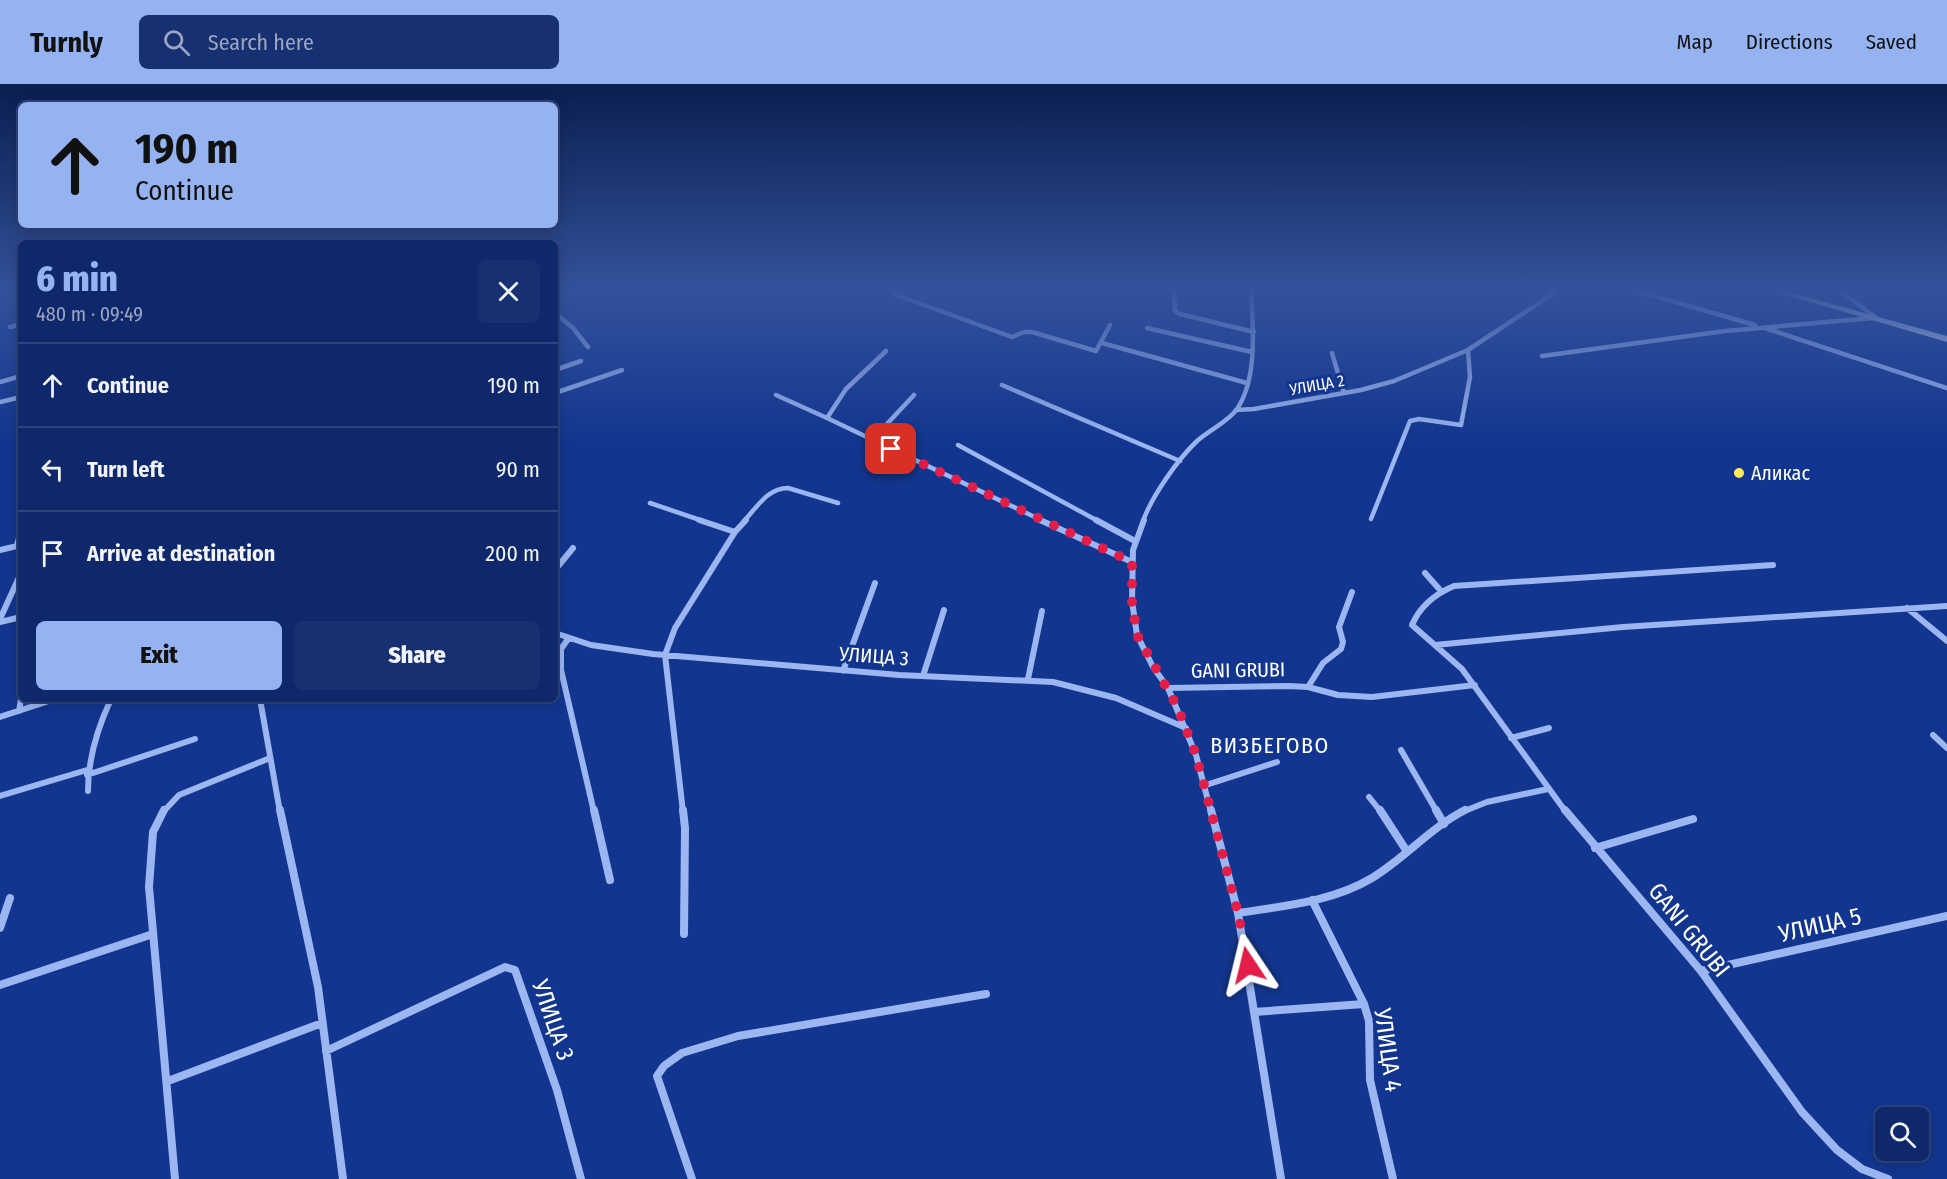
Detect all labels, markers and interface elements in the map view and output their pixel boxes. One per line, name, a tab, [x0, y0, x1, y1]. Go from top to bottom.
search box	[139, 15, 559, 69]
text: Turnly	[30, 26, 103, 59]
icon: search	[160, 26, 193, 59]
text: Search here	[208, 29, 314, 56]
text: Map	[1676, 29, 1713, 55]
text: Directions	[1746, 29, 1833, 55]
text: Saved	[1866, 29, 1917, 55]
text: 190 m	[135, 124, 238, 174]
icon: ahead	[36, 126, 114, 204]
text: Continue	[135, 175, 234, 207]
text: 6 min	[36, 257, 118, 301]
button: close	[477, 260, 540, 323]
text: 480 m · 09:49	[36, 302, 143, 326]
icon: ahead	[36, 369, 69, 402]
street label: УЛИЦА 2	[1287, 371, 1346, 399]
text: Continue	[87, 372, 169, 399]
text: 190 m	[487, 372, 540, 399]
pin	[865, 423, 916, 474]
icon: arrive	[874, 432, 907, 465]
icon: left	[36, 453, 69, 486]
text: Turn left	[87, 456, 165, 483]
text: 90 m	[496, 456, 540, 483]
place label: Аликас	[1751, 461, 1810, 485]
marker: Аликас	[1732, 466, 1746, 480]
icon: arrive	[36, 537, 69, 570]
text: Arrive at destination	[87, 540, 275, 567]
text: 200 m	[485, 540, 540, 567]
button: Exit	[36, 621, 282, 690]
button: Share	[294, 621, 540, 690]
street label: УЛИЦА 3	[838, 642, 910, 670]
street label: GANI GRUBI	[1191, 657, 1285, 683]
district label: ВИЗБЕГОВО	[1210, 732, 1330, 759]
street label: GANI GRUBI	[1643, 877, 1735, 983]
street label: УЛИЦА 5	[1775, 902, 1864, 948]
position arrow	[1216, 933, 1280, 997]
street label: УЛИЦА 3	[526, 975, 580, 1064]
street label: УЛИЦА 4	[1368, 1005, 1408, 1094]
map controls	[1875, 1107, 1929, 1161]
button: search	[1875, 1107, 1929, 1161]

